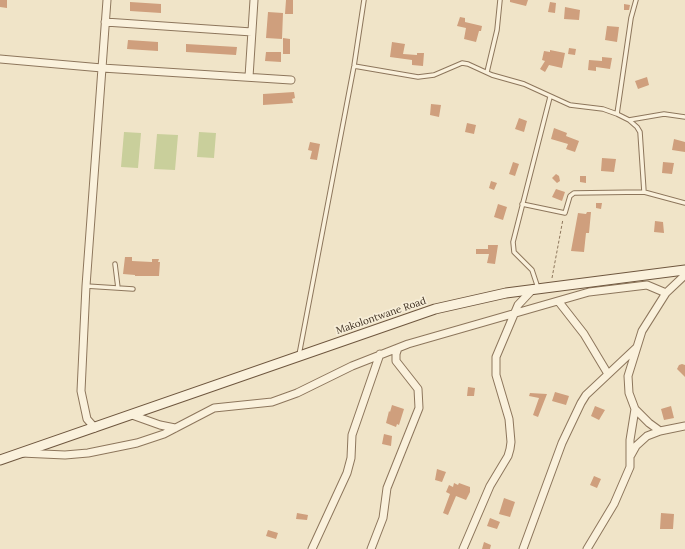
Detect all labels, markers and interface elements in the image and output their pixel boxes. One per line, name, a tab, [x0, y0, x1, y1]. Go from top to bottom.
street label: Makolontwane Road	[334, 295, 428, 337]

